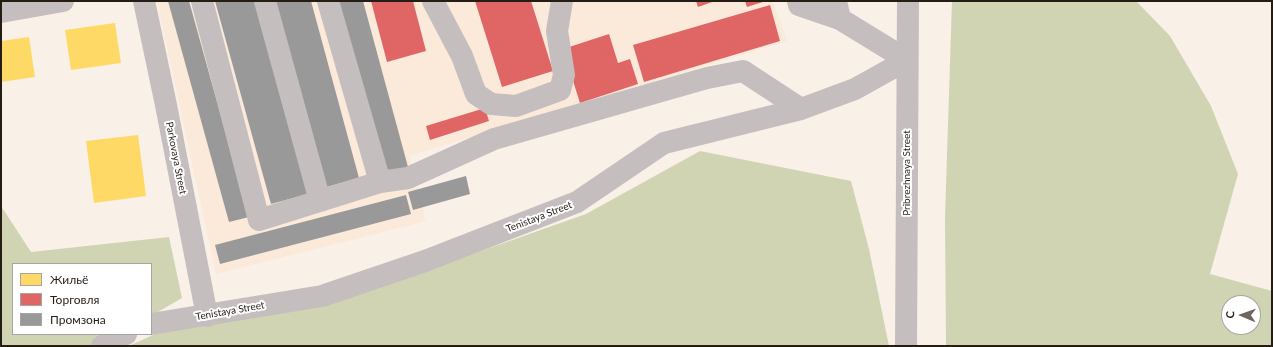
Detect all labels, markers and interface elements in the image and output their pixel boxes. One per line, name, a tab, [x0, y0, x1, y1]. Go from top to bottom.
street label: Parkovaya Street	[163, 121, 189, 195]
street label: Pribrezhnaya Street	[901, 130, 913, 216]
street label: Tenistaya Street	[504, 199, 574, 235]
legend	[12, 263, 152, 335]
text: Жильё	[50, 272, 88, 287]
text: Торговля	[50, 292, 100, 307]
north arrow	[1221, 295, 1261, 335]
street label: Tenistaya Street	[195, 299, 265, 323]
text: С	[1223, 311, 1236, 318]
text: Промзона	[50, 312, 106, 327]

